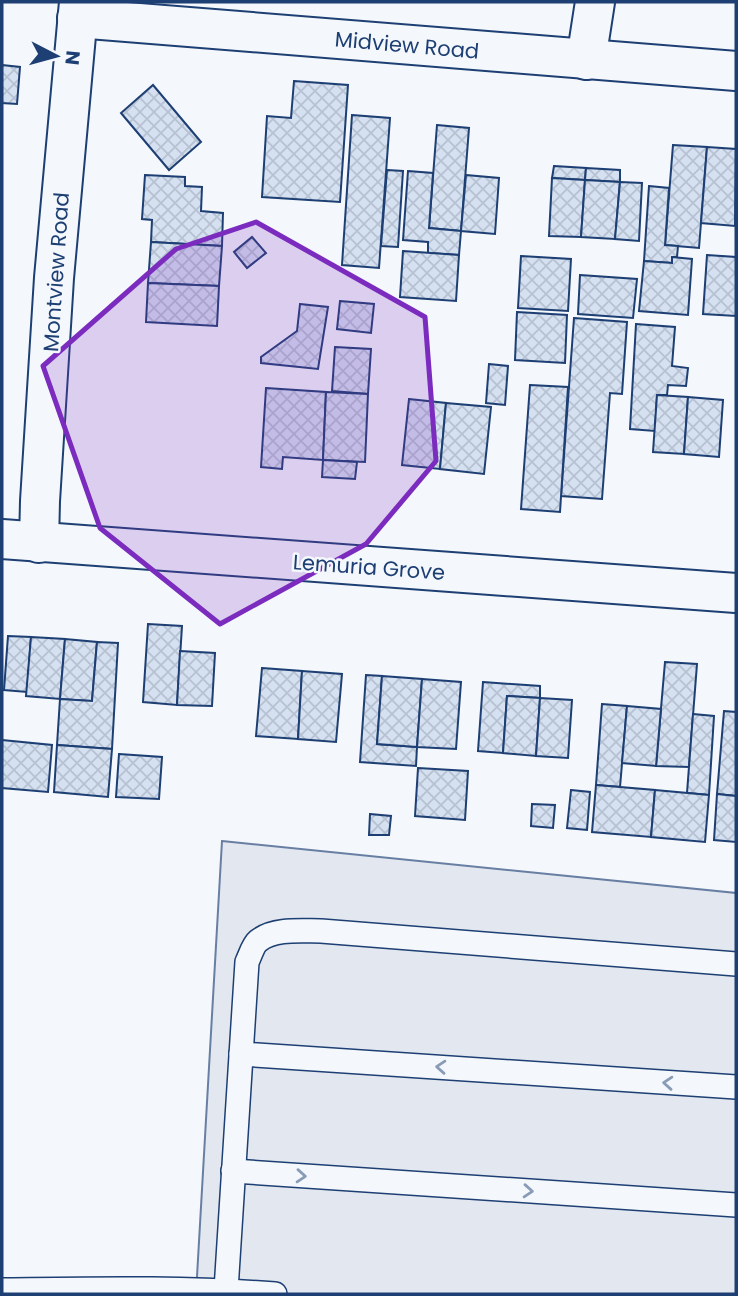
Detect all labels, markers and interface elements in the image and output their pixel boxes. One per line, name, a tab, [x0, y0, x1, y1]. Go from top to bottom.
north arrow	[21, 21, 91, 91]
street label: Midview Road	[334, 24, 480, 66]
text: N	[58, 49, 87, 66]
street label: Montview Road	[36, 191, 76, 353]
street label: Lemuria Grove	[292, 547, 446, 587]
one-way arrow	[435, 1060, 446, 1075]
one-way arrow	[662, 1075, 673, 1090]
one-way arrow	[296, 1168, 307, 1183]
one-way arrow	[523, 1184, 534, 1199]

